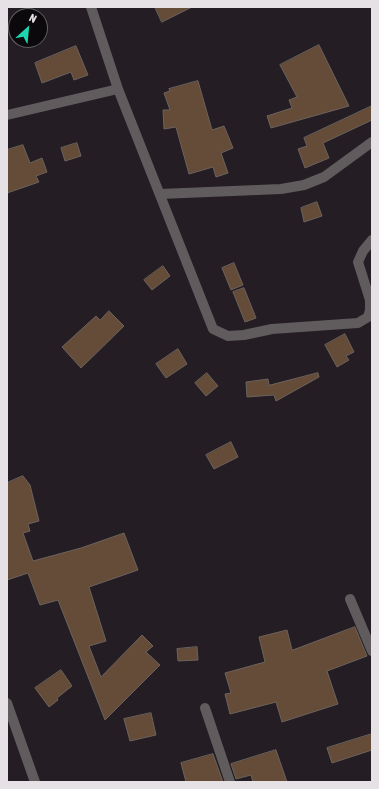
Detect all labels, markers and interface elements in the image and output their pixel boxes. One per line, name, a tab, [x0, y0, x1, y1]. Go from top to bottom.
north arrow	[8, 8, 48, 48]
text: N	[27, 11, 39, 25]

